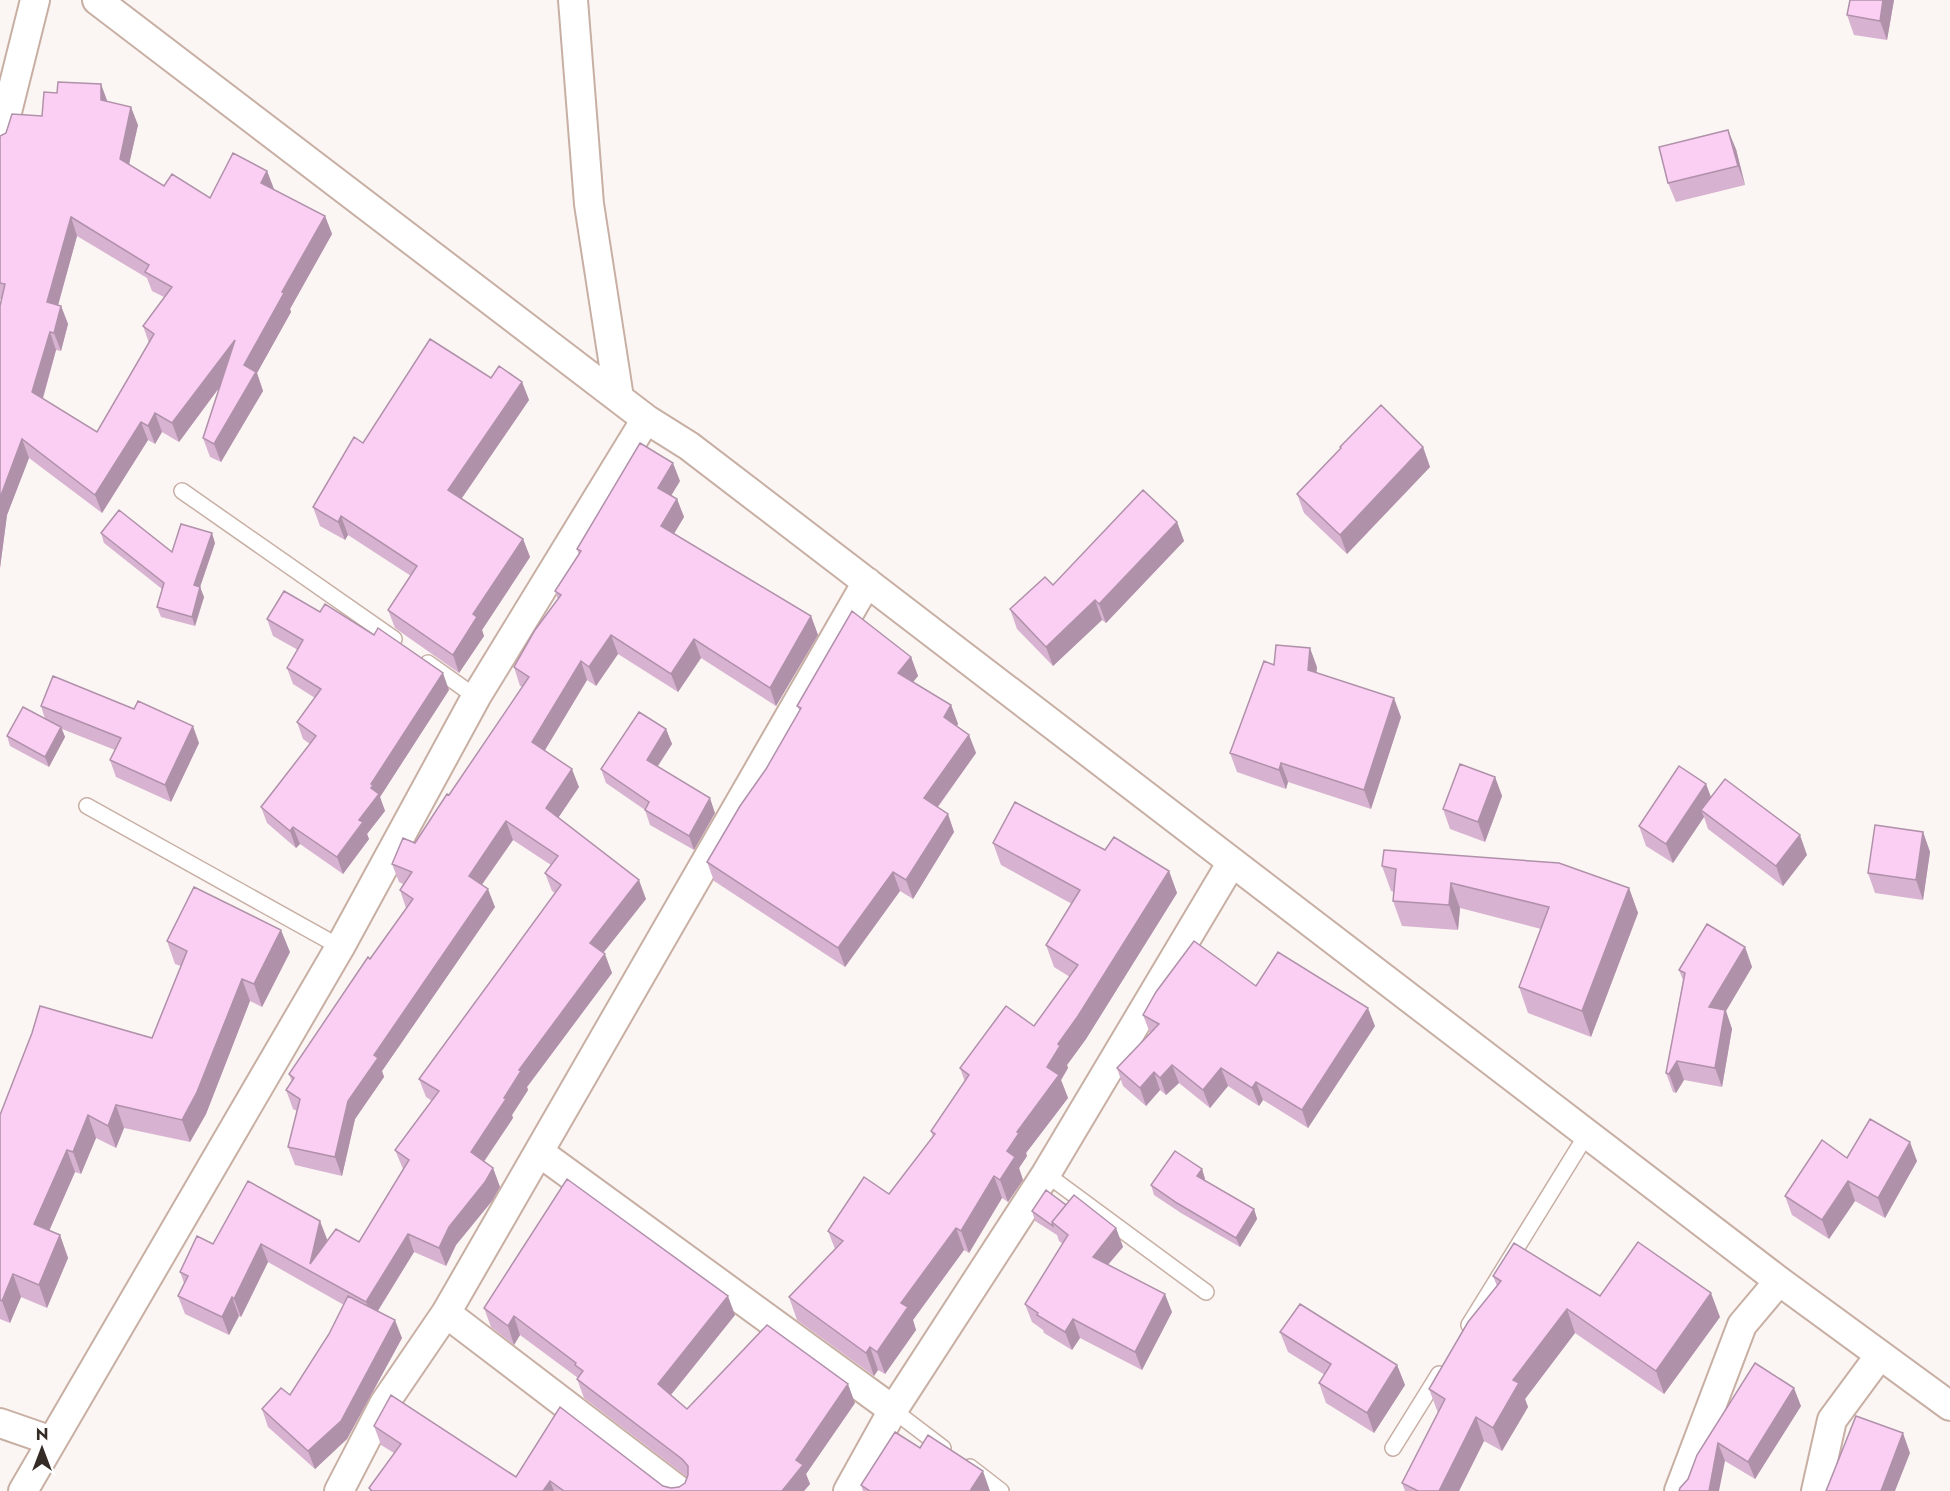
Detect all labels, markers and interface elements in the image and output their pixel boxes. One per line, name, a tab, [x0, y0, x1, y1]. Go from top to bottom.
north arrow	[12, 1419, 72, 1479]
text: N	[36, 1423, 48, 1446]

